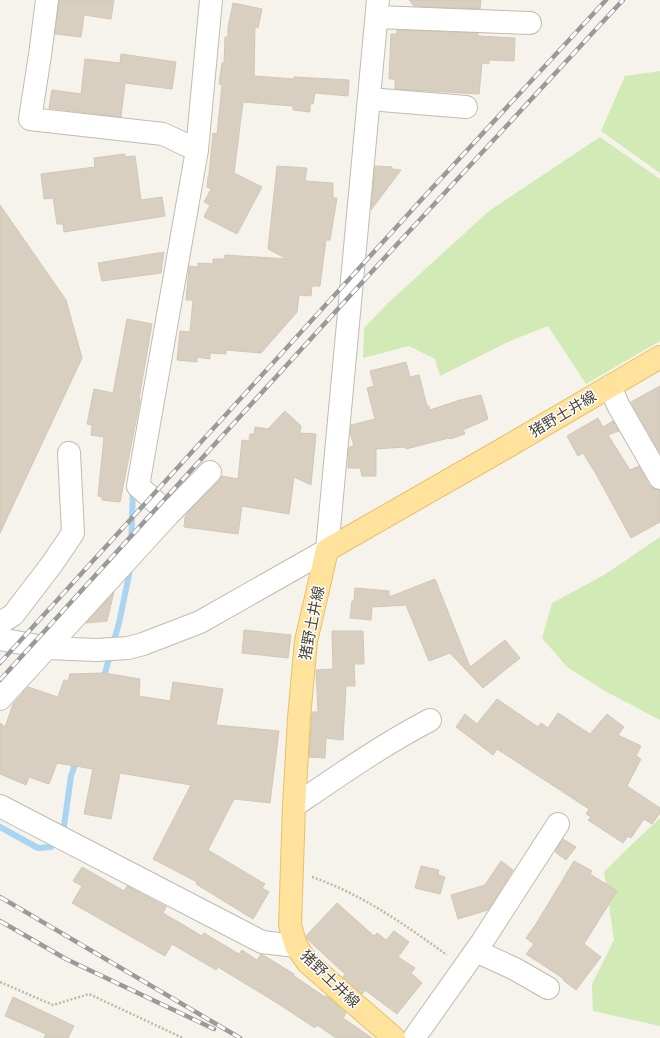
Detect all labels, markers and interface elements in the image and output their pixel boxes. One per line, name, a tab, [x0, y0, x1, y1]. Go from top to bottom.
street label: 猪野土井線	[525, 384, 601, 443]
street label: 猪野土井線	[293, 584, 330, 662]
street label: 猪野土井線	[295, 944, 365, 1013]

